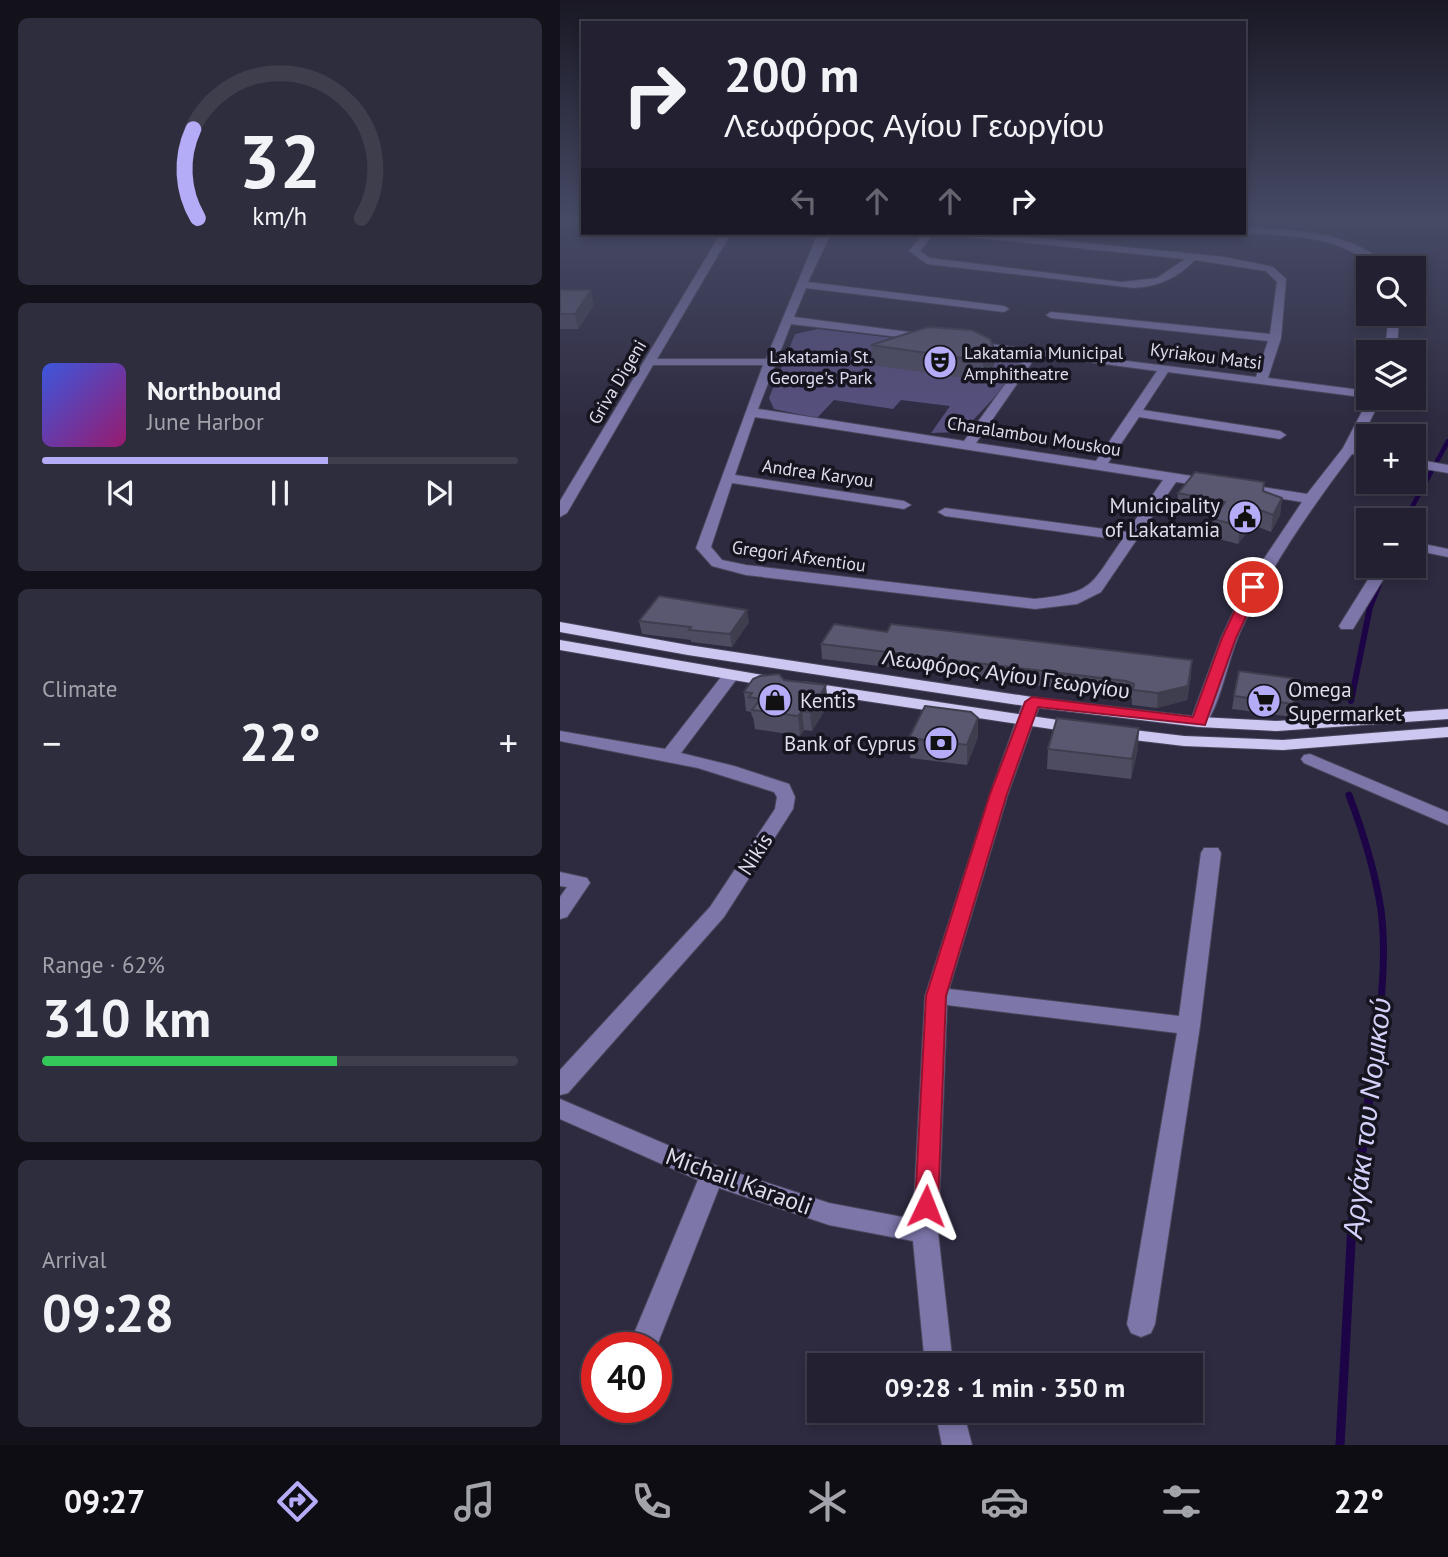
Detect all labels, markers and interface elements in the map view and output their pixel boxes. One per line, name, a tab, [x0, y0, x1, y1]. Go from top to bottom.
text: 200 m	[724, 42, 859, 106]
icon: right	[609, 49, 700, 140]
text: Λεωφόρος Αγίου Γεωργίου	[724, 104, 1104, 146]
text: 32	[239, 114, 321, 208]
icon: left	[785, 182, 823, 220]
icon: ahead	[858, 182, 896, 220]
icon: ahead	[931, 182, 969, 220]
icon: right	[1004, 182, 1042, 220]
text: km/h	[253, 200, 307, 232]
map controls	[1356, 256, 1426, 578]
button: search	[1356, 256, 1426, 326]
street label: Griva Digeni	[583, 336, 651, 428]
street label: Kyriakou Matsi	[1149, 338, 1263, 374]
button: layers	[1356, 340, 1426, 410]
place label: Lakatamia Municipal Amphitheatre	[964, 341, 1124, 385]
theatre icon: Lakatamia Municipal Amphitheatre	[921, 343, 959, 381]
park label: Lakatamia St. George's Park	[769, 345, 873, 389]
text: Northbound	[147, 374, 281, 407]
text: June Harbor	[147, 407, 264, 436]
street label: Charalambou Mouskou	[945, 411, 1123, 461]
button: +	[1356, 424, 1426, 494]
street label: Andrea Karyou	[761, 454, 875, 492]
icon: previous	[102, 474, 140, 512]
icon: pause	[261, 474, 299, 512]
icon: next	[420, 474, 458, 512]
place label: Municipality of Lakatamia	[1105, 492, 1220, 543]
public building icon: Municipality of Lakatamia	[1226, 498, 1264, 536]
button: −	[1356, 508, 1426, 578]
street label: Gregori Afxentiou	[731, 535, 867, 577]
pin	[1223, 557, 1283, 617]
icon: arrive	[1234, 568, 1272, 606]
street label: Λεωφόρος Αγίου Γεωργίου	[881, 643, 1131, 705]
text: Climate	[42, 674, 117, 703]
place label: Omega Supermarket	[1288, 676, 1402, 727]
shop icon: Kentis	[756, 681, 794, 719]
supermarket icon: Omega Supermarket	[1245, 682, 1283, 720]
place label: Kentis	[800, 687, 856, 714]
text: 22°	[239, 708, 321, 775]
text: −	[42, 718, 61, 767]
text: +	[499, 718, 518, 767]
bank icon: Bank of Cyprus	[922, 724, 960, 762]
place label: Bank of Cyprus	[784, 730, 916, 757]
street label: Nikis	[732, 828, 778, 880]
text: Range · 62%	[42, 950, 165, 979]
text: 310 km	[42, 984, 211, 1051]
water label: Αργάκι του Νομικού	[1333, 996, 1399, 1242]
street label: Michail Karaoli	[662, 1140, 816, 1222]
position arrow	[889, 1169, 963, 1243]
text: Arrival	[42, 1245, 106, 1274]
text: 09:28	[42, 1279, 174, 1346]
speed limit sign: 40	[581, 1332, 672, 1423]
text: 09:28 · 1 min · 350 m	[885, 1371, 1125, 1404]
icon: directions	[273, 1477, 322, 1526]
icon: music	[450, 1477, 499, 1526]
icon: phone	[627, 1477, 676, 1526]
icon: climate	[803, 1477, 852, 1526]
icon: car	[980, 1477, 1029, 1526]
icon: filters	[1157, 1477, 1206, 1526]
text: 09:27	[64, 1480, 145, 1522]
text: 22°	[1334, 1480, 1384, 1522]

